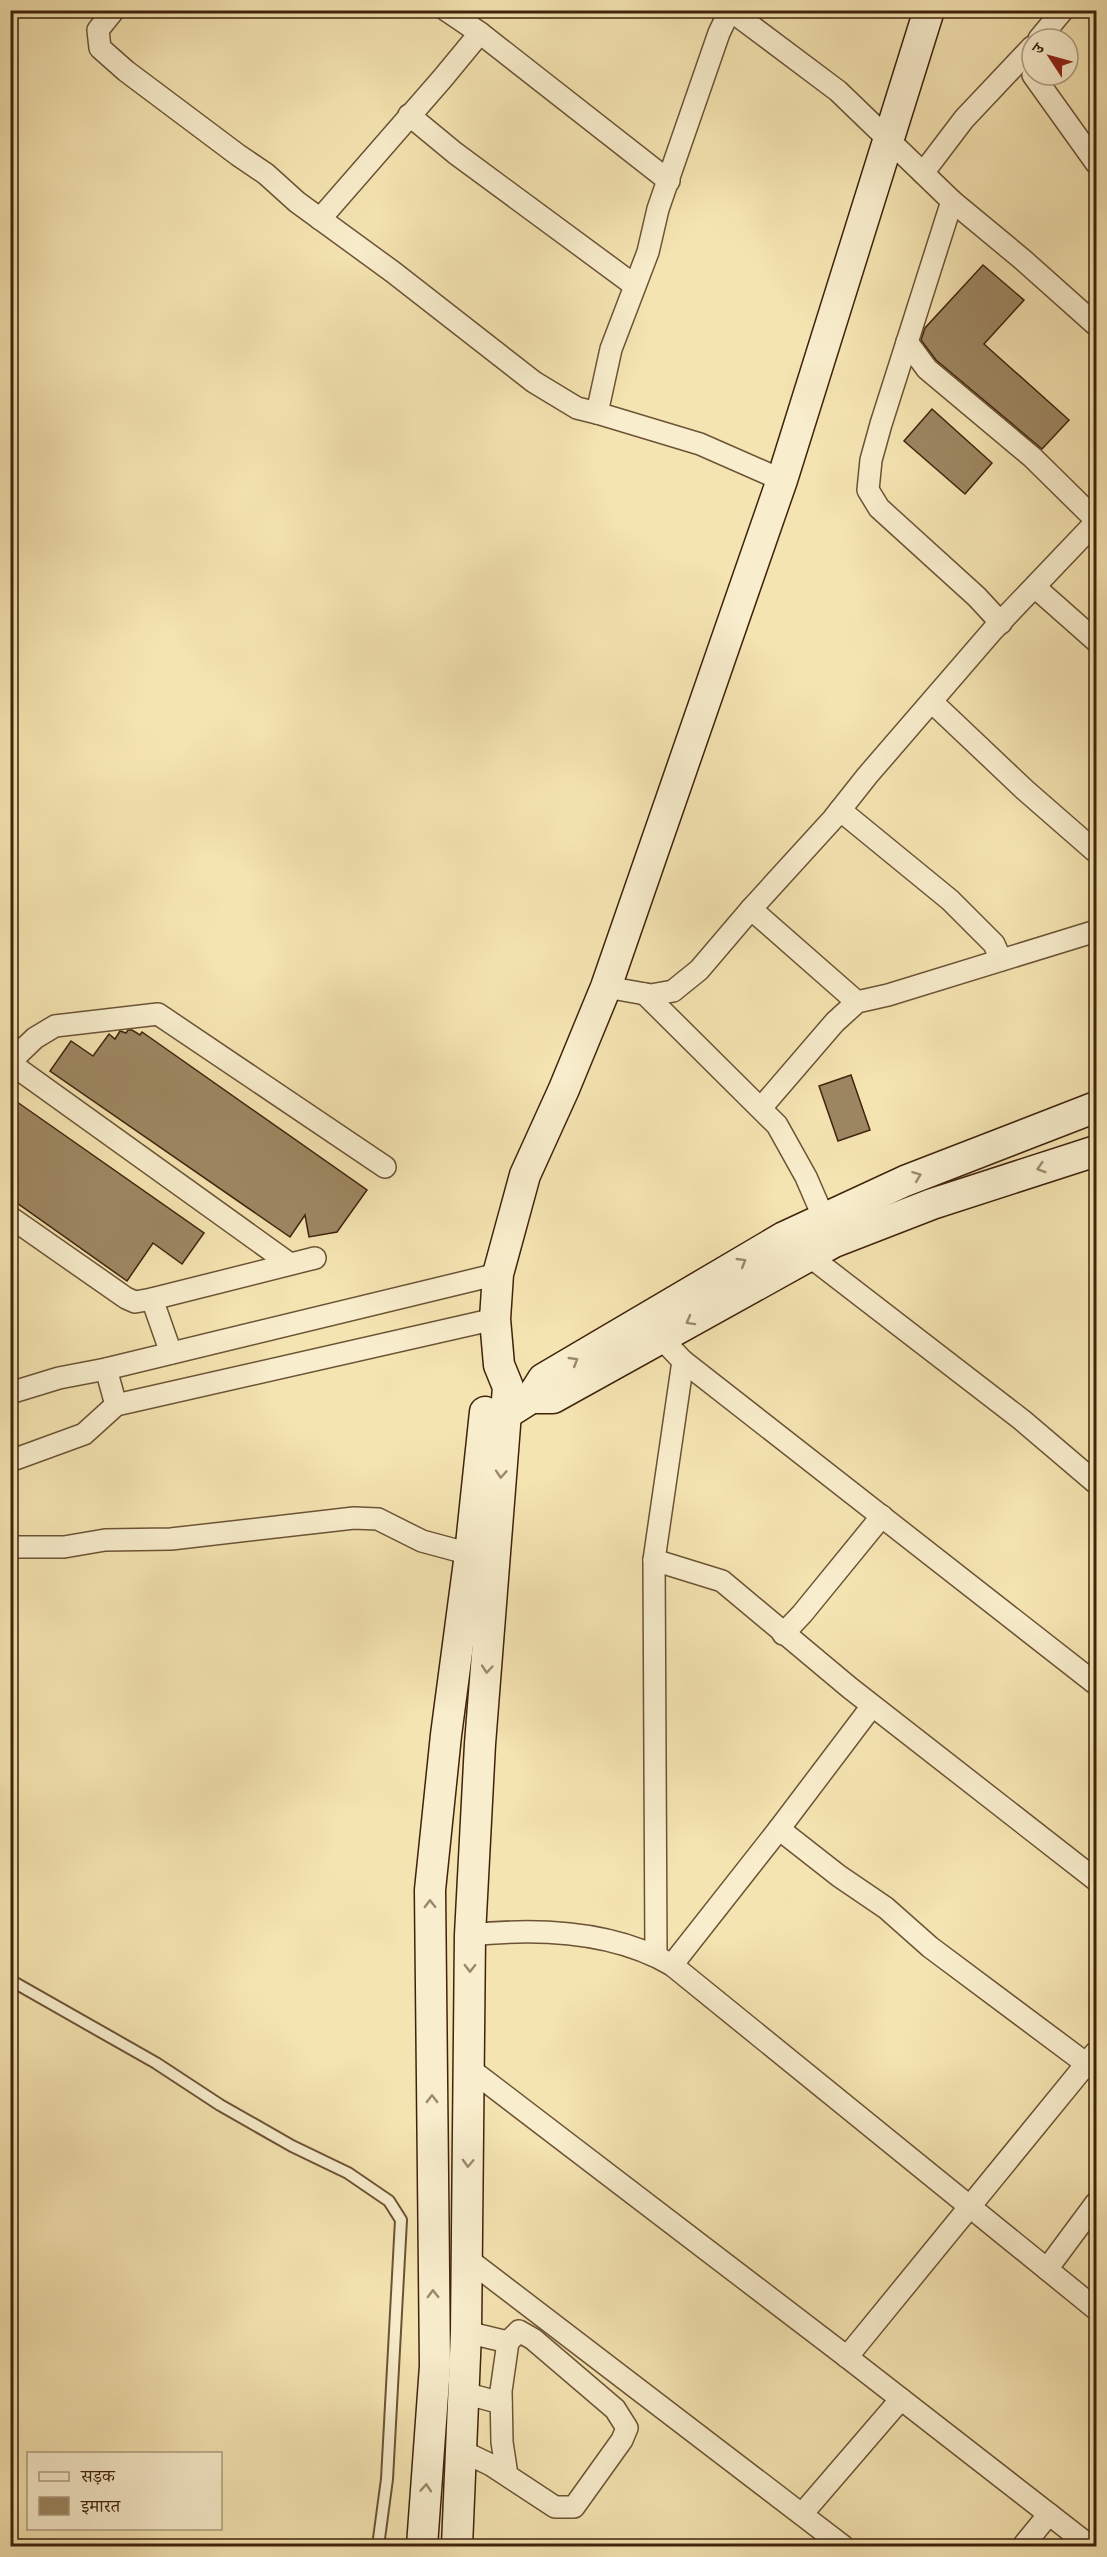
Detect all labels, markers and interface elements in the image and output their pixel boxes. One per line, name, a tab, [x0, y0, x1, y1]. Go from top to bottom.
north arrow	[1020, 27, 1080, 87]
text: उ	[1027, 38, 1049, 58]
one-way arrow	[1036, 1161, 1047, 1173]
one-way arrow	[911, 1171, 922, 1184]
one-way arrow	[736, 1257, 746, 1269]
one-way arrow	[685, 1314, 696, 1325]
one-way arrow	[568, 1356, 578, 1368]
one-way arrow	[494, 1470, 507, 1479]
one-way arrow	[481, 1664, 494, 1673]
one-way arrow	[424, 1899, 436, 1908]
one-way arrow	[464, 1964, 476, 1973]
one-way arrow	[426, 2094, 438, 2103]
one-way arrow	[461, 2159, 474, 2168]
one-way arrow	[427, 2289, 440, 2298]
legend	[27, 2452, 222, 2530]
text: सड़क	[80, 2465, 116, 2487]
one-way arrow	[419, 2484, 432, 2493]
text: इमारत	[80, 2495, 121, 2517]

